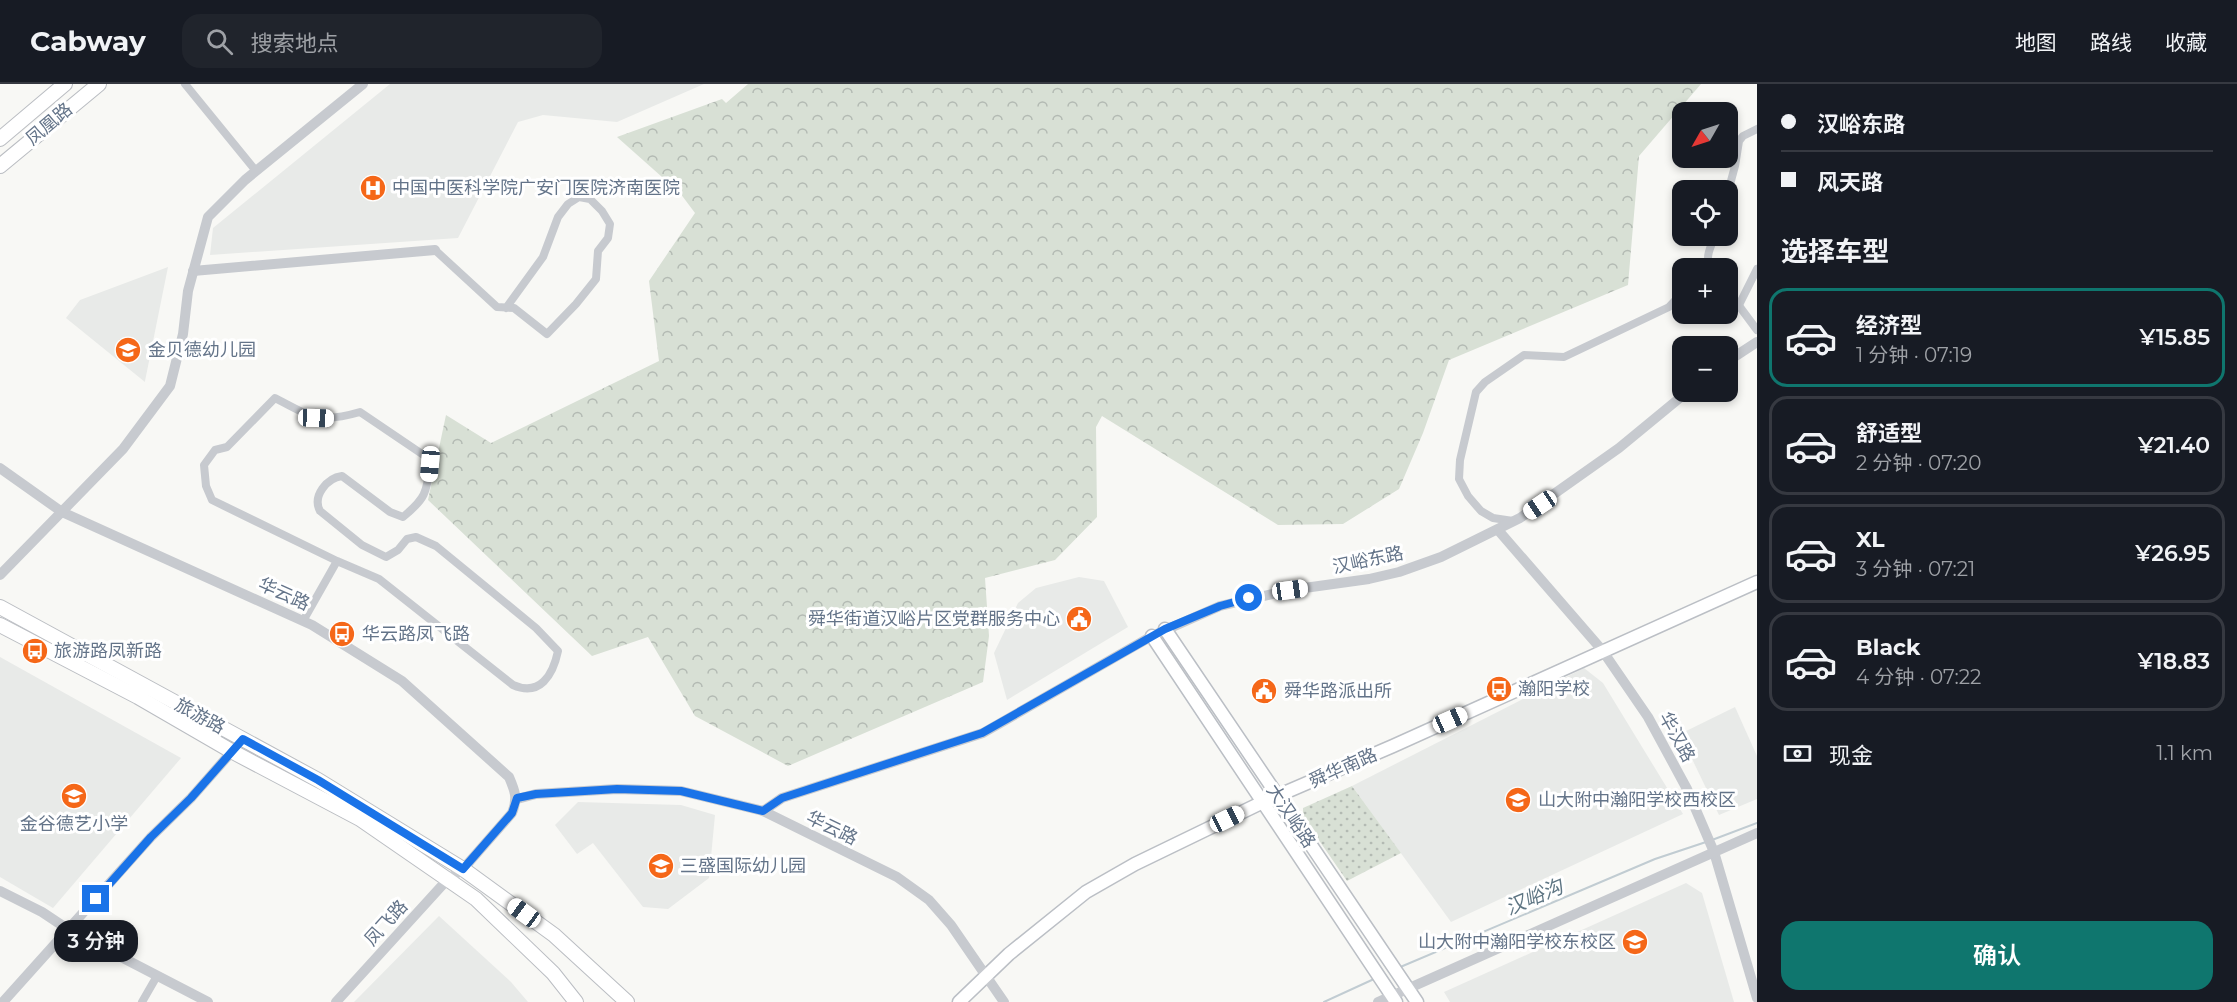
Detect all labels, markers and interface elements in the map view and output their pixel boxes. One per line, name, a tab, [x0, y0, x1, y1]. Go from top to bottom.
search box	[182, 14, 602, 68]
text: Cabway	[30, 24, 146, 58]
icon: search	[203, 25, 236, 58]
text: 搜索地点	[251, 30, 339, 57]
text: 地图	[2015, 30, 2057, 55]
text: 路线	[2090, 30, 2132, 55]
text: 收藏	[2165, 30, 2207, 55]
street label: 凤凰路	[21, 98, 77, 150]
north arrow	[1672, 102, 1738, 168]
map controls	[1672, 102, 1738, 402]
text: 汉峪东路	[1817, 111, 1905, 138]
text: 风天路	[1817, 169, 1883, 196]
hospital icon: 中国中医科学院广安门医院济南医院	[358, 173, 388, 203]
place label: 中国中医科学院广安门医院济南医院	[392, 177, 680, 199]
button: locate	[1672, 180, 1738, 246]
text: 选择车型	[1781, 235, 1889, 268]
button: +	[1672, 258, 1738, 324]
icon: car	[1784, 311, 1838, 365]
text: 经济型	[1856, 312, 1922, 339]
text: ¥15.85	[2139, 324, 2210, 351]
school or university icon: 金贝德幼儿园	[113, 335, 143, 365]
button: −	[1672, 336, 1738, 402]
place label: 金贝德幼儿园	[148, 339, 256, 361]
text: 1 分钟 · 07:19	[1856, 343, 1972, 367]
car	[298, 408, 334, 428]
icon: car	[1784, 419, 1838, 473]
text: 舒适型	[1856, 420, 1922, 447]
text: ¥21.40	[2138, 432, 2210, 459]
car	[419, 445, 441, 483]
text: 2 分钟 · 07:20	[1856, 451, 1981, 475]
car	[1520, 487, 1560, 523]
text: XL	[1856, 526, 1885, 553]
icon: car	[1784, 527, 1838, 581]
text: ¥26.95	[2135, 540, 2210, 567]
street label: 汉峪东路	[1330, 542, 1406, 578]
text: 3 分钟 · 07:21	[1856, 557, 1975, 581]
street label: 华云路	[255, 573, 313, 615]
car	[1271, 579, 1309, 601]
route start	[1235, 584, 1262, 611]
public building icon: 舜华街道汉峪片区党群服务中心	[1064, 604, 1094, 634]
place label: 舜华街道汉峪片区党群服务中心	[808, 608, 1060, 630]
bus stop icon: 华云路凤飞路	[327, 619, 357, 649]
place label: 华云路凤飞路	[362, 623, 470, 645]
text: Black	[1856, 634, 1920, 661]
icon: car	[1784, 635, 1838, 689]
bus stop icon: 旅游路凤新路	[20, 636, 50, 666]
place label: 旅游路凤新路	[54, 640, 162, 662]
text: ¥18.83	[2138, 648, 2210, 675]
text: 4 分钟 · 07:22	[1856, 665, 1981, 689]
bus stop icon: 瀚阳学校	[1484, 674, 1514, 704]
public building icon: 舜华路派出所	[1249, 676, 1279, 706]
place label: 瀚阳学校	[1518, 678, 1590, 700]
place label: 舜华路派出所	[1284, 680, 1392, 702]
street label: 旅游路	[171, 693, 229, 739]
car	[1430, 704, 1470, 736]
street label: 华汉路	[1654, 708, 1700, 766]
icon: cash	[1781, 737, 1814, 770]
text: 1.1 km	[2156, 741, 2213, 765]
text: 现金	[1829, 742, 1873, 769]
street label: 舜华南路	[1306, 743, 1380, 793]
street label: 大汉峪路	[1262, 780, 1320, 852]
school or university icon: 金谷德艺小学	[59, 781, 89, 811]
school or university icon: 山大附中瀚阳学校西校区	[1503, 785, 1533, 815]
place label: 山大附中瀚阳学校西校区	[1538, 789, 1736, 811]
car	[1207, 803, 1247, 835]
street label: 华云路	[803, 806, 861, 850]
place label: 金谷德艺小学	[20, 813, 128, 835]
school or university icon: 三盛国际幼儿园	[646, 851, 676, 881]
place label: 三盛国际幼儿园	[680, 855, 806, 877]
water label: 汉峪沟	[1502, 873, 1568, 920]
route end	[82, 885, 109, 912]
car	[504, 895, 544, 931]
street label: 凤飞路	[360, 896, 412, 950]
callout: 3 分钟	[54, 920, 138, 962]
button: 确认	[1781, 921, 2213, 990]
school or university icon: 山大附中瀚阳学校东校区	[1620, 927, 1650, 957]
text: 3 分钟	[67, 929, 125, 953]
place label: 山大附中瀚阳学校东校区	[1418, 931, 1616, 953]

